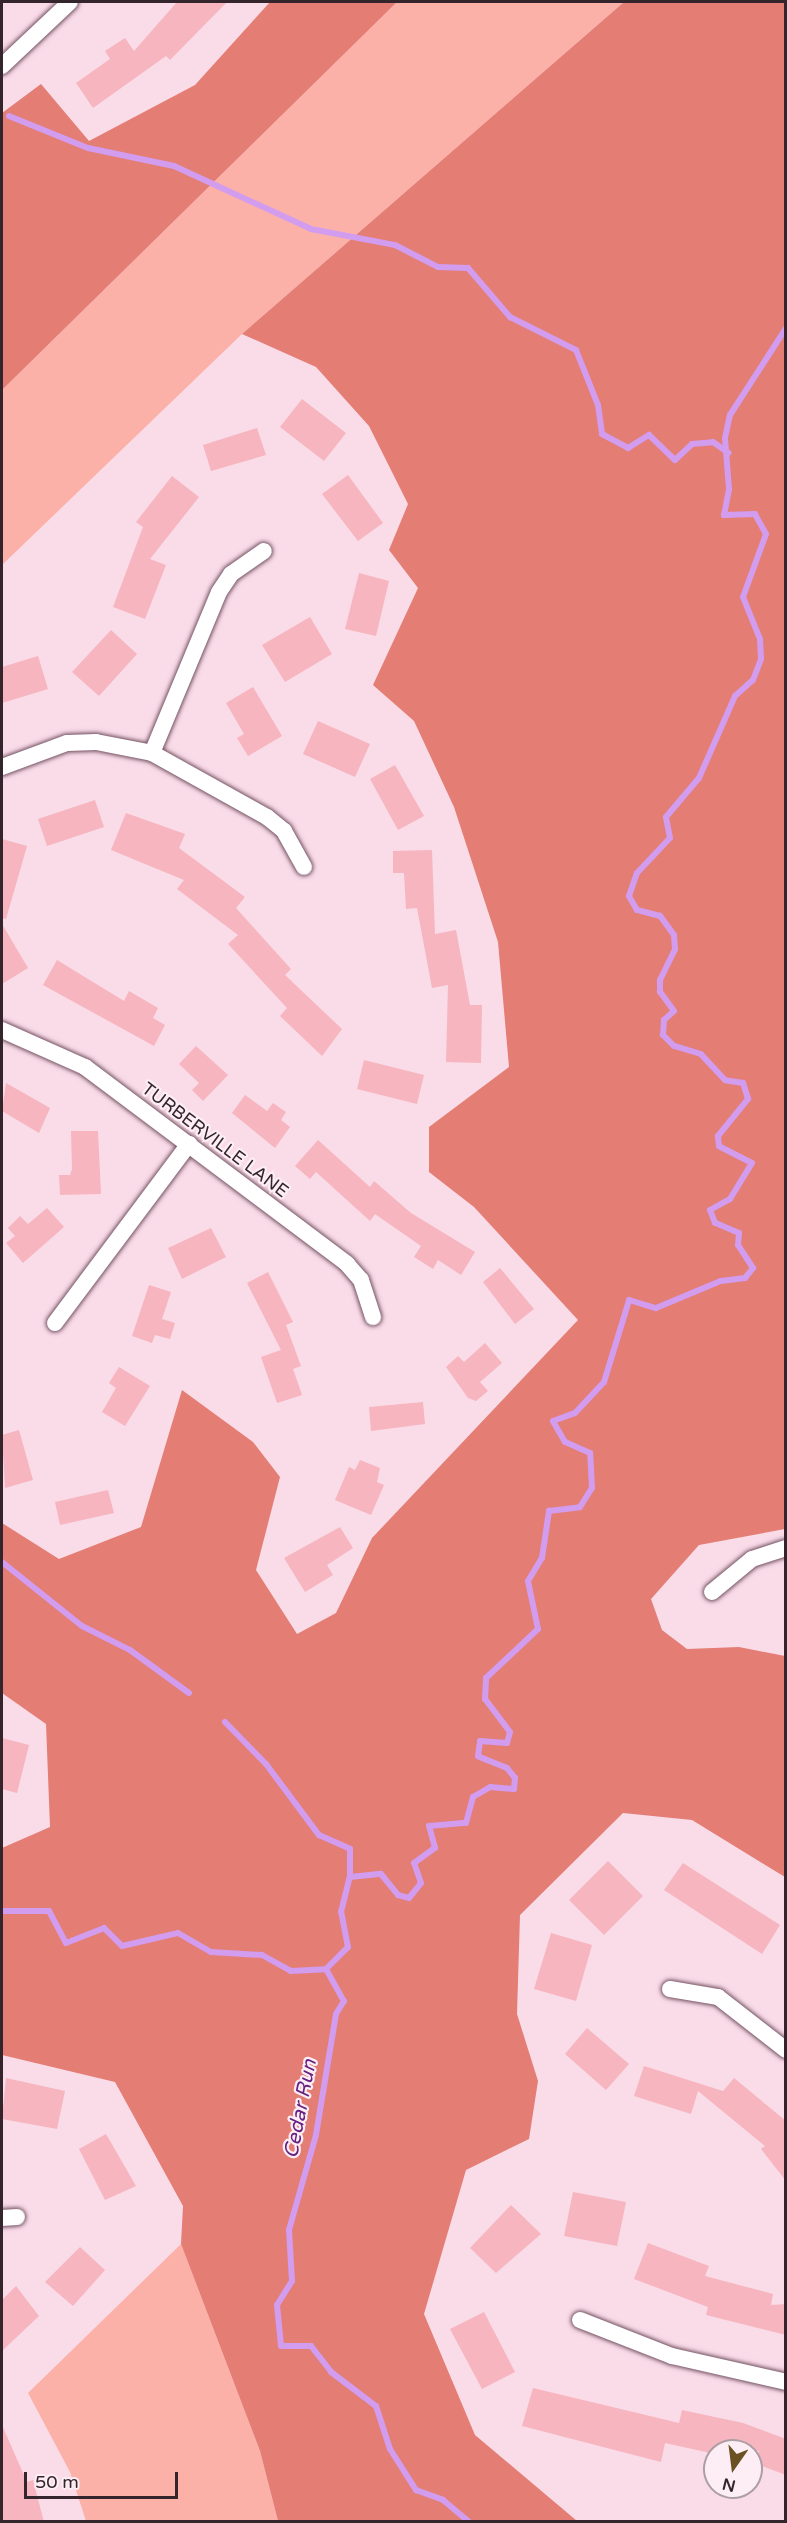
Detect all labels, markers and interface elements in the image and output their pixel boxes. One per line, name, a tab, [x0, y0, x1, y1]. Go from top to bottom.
street label: TURBERVILLE LANE	[137, 1078, 293, 1202]
water label: Cedar Run	[280, 2058, 322, 2160]
north arrow	[703, 2439, 763, 2499]
scale bar	[27, 2460, 182, 2498]
text: 50 m	[35, 2471, 79, 2493]
text: N	[720, 2473, 738, 2496]

